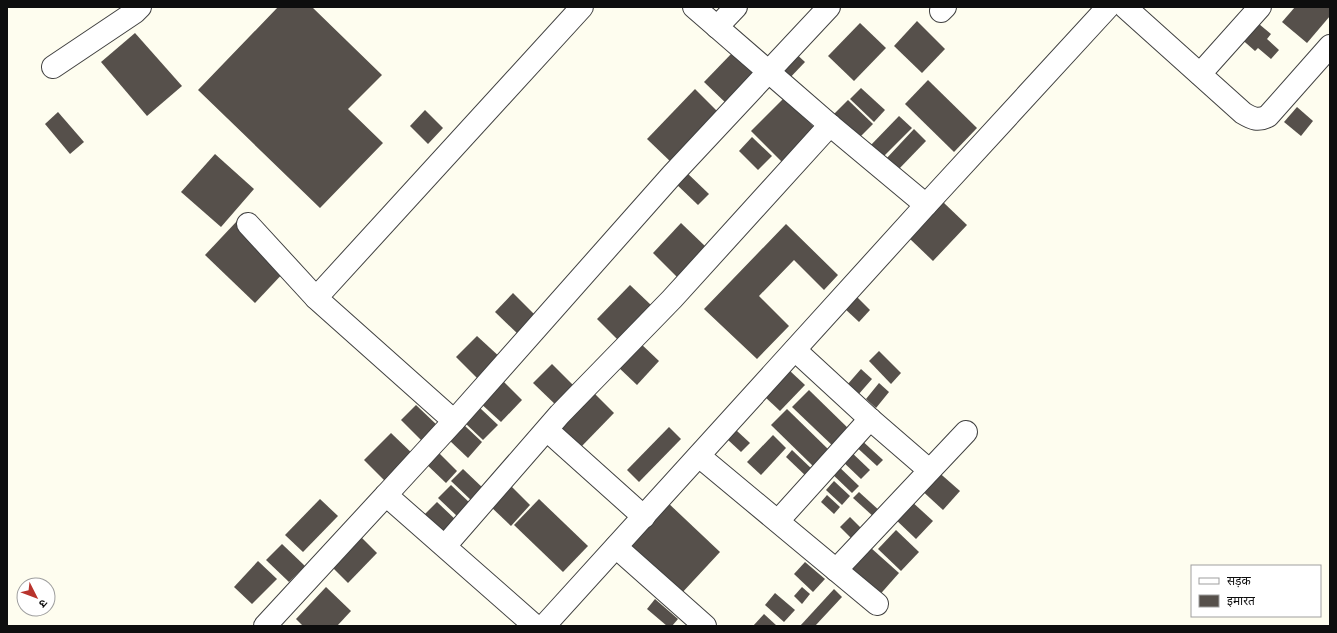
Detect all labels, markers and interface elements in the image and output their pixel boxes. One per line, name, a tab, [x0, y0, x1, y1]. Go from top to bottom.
legend	[1191, 565, 1321, 617]
text: सड़क	[1227, 572, 1252, 589]
north arrow	[16, 577, 56, 617]
text: इमारत	[1227, 592, 1256, 609]
text: उ	[36, 597, 52, 612]

